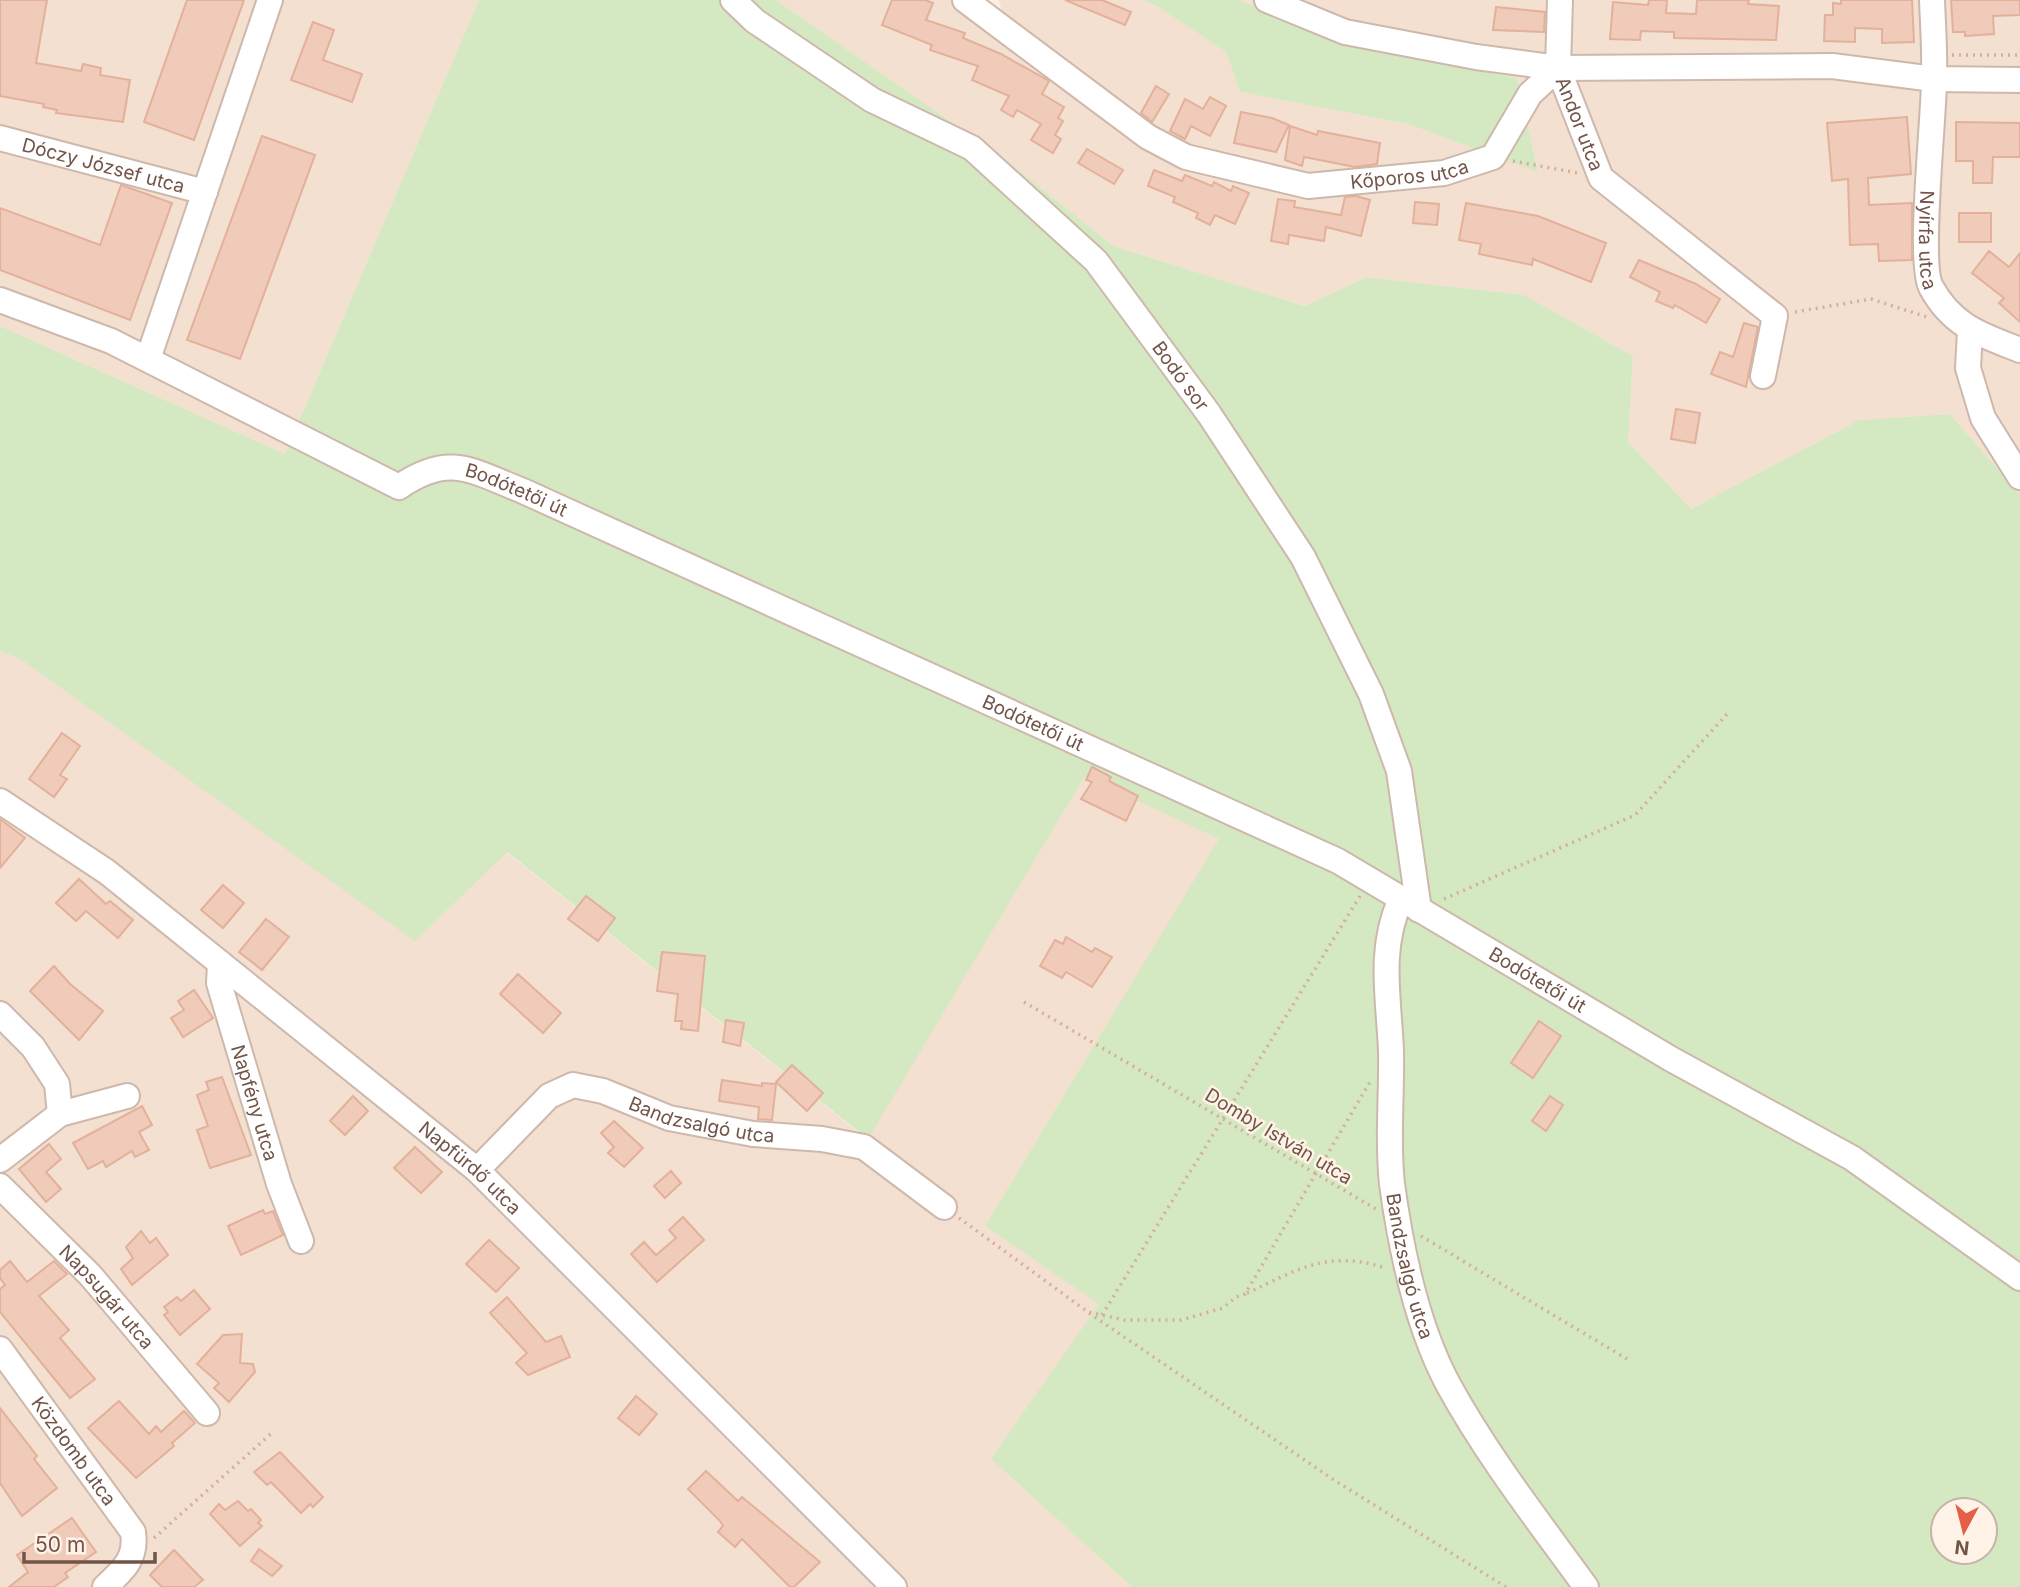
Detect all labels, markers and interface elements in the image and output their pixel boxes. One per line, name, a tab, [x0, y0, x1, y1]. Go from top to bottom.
street label: Andor utca	[1551, 74, 1608, 174]
street label: Dóczy József utca	[20, 133, 187, 198]
street label: Kőporos utca	[1349, 155, 1471, 194]
street label: Nyírfa utca	[1914, 190, 1942, 293]
street label: Bodó sor	[1147, 337, 1214, 415]
street label: Bodótetői út	[463, 459, 571, 522]
street label: Bodótetői út	[979, 690, 1087, 756]
street label: Bodótetői út	[1485, 942, 1590, 1018]
street label: Napfény utca	[226, 1042, 282, 1164]
street label: Domby István utca	[1201, 1083, 1356, 1189]
street label: Bandzsalgó utca	[625, 1092, 775, 1148]
street label: Napfürdő utca	[414, 1117, 526, 1220]
street label: Bandzsalgó utca	[1381, 1192, 1438, 1342]
street label: Napsugár utca	[54, 1240, 159, 1354]
street label: Közdomb utca	[26, 1392, 121, 1510]
north arrow	[1929, 1496, 1999, 1566]
scale bar	[24, 1520, 156, 1564]
text: 50 m	[35, 1532, 85, 1557]
text: N	[1953, 1535, 1971, 1560]

